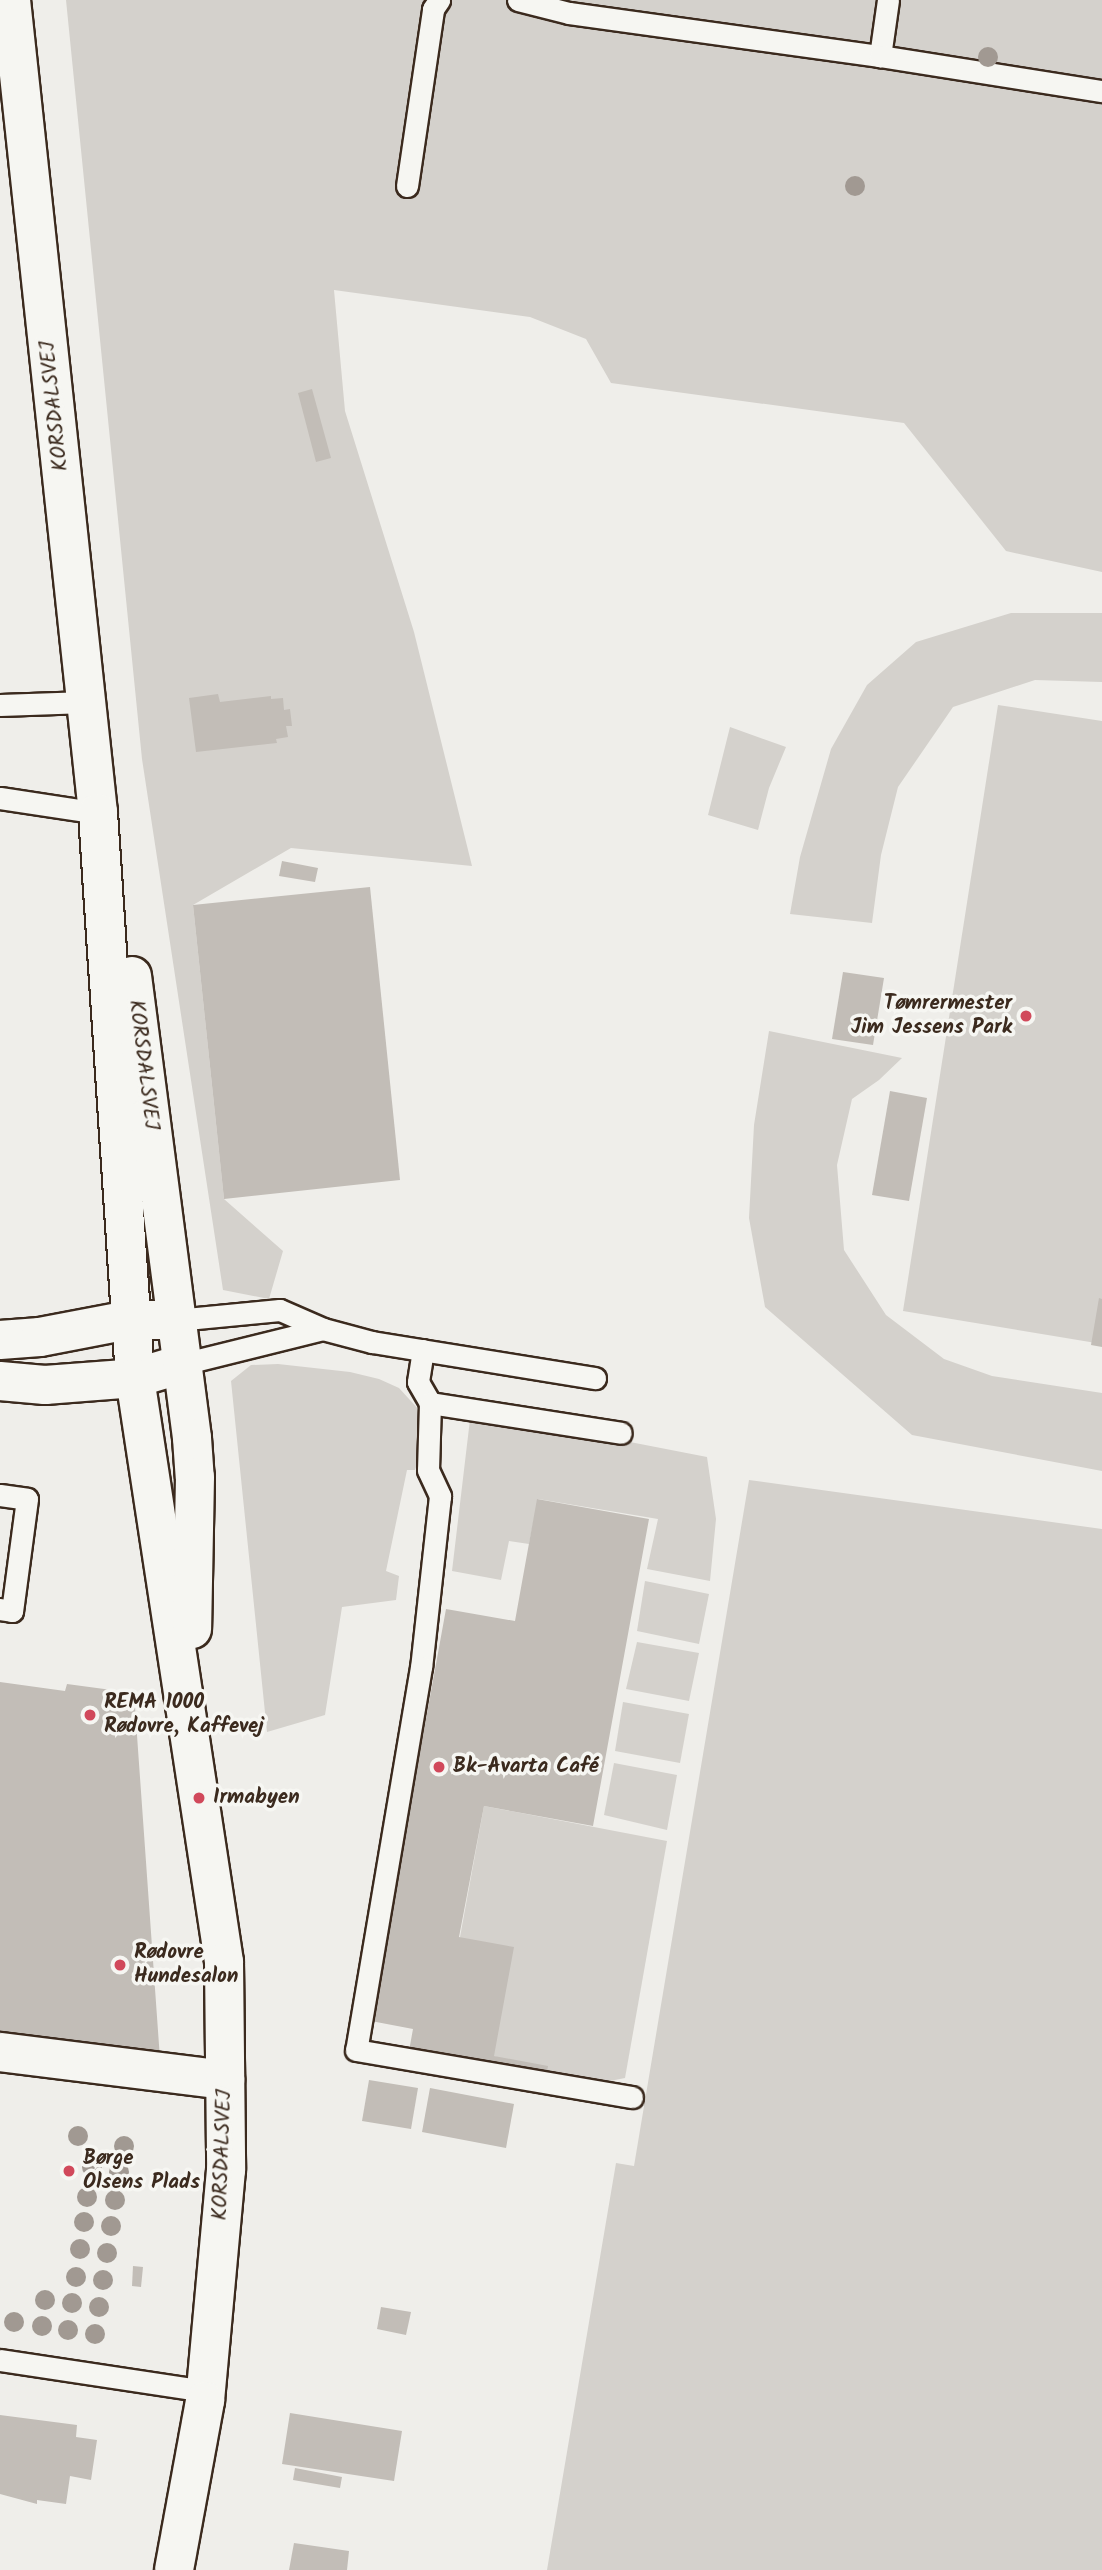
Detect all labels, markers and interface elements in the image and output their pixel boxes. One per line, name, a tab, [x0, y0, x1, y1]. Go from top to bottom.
street label: KORSDALSVEJ	[36, 340, 74, 472]
place label: Tømrermester Jim Jessens Park	[851, 991, 1012, 1041]
street label: KORSDALSVEJ	[123, 998, 163, 1132]
marker: Tømrermester Jim Jessens Park	[1018, 1008, 1034, 1024]
place label: REMA 1000 Rødovre, Kaffevej	[104, 1690, 264, 1740]
marker: REMA 1000 Rødovre, Kaffevej	[82, 1707, 98, 1723]
place label: Bk-Avarta Café	[453, 1754, 599, 1780]
marker: Bk-Avarta Café	[431, 1759, 447, 1775]
place label: Irmabyen	[213, 1785, 300, 1811]
marker: Irmabyen	[191, 1790, 207, 1806]
place label: Rødovre Hundesalon	[134, 1940, 238, 1990]
marker: Rødovre Hundesalon	[112, 1957, 128, 1973]
street label: KORSDALSVEJ	[208, 2089, 238, 2221]
place label: Børge Olsens Plads	[83, 2146, 200, 2196]
marker: Børge Olsens Plads	[61, 2163, 77, 2179]

